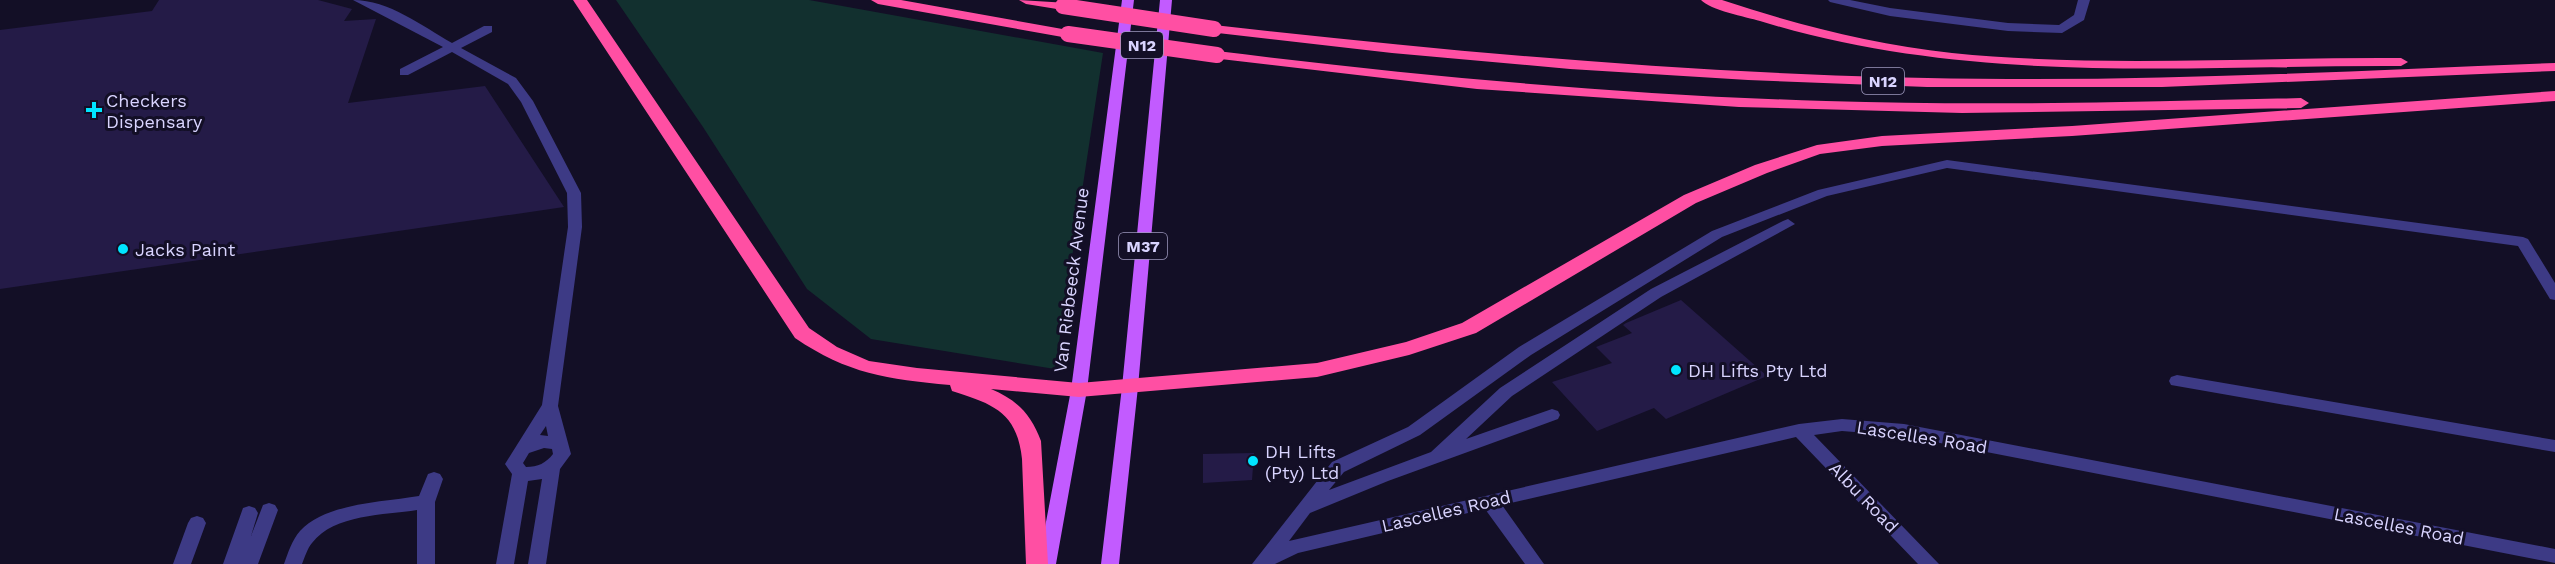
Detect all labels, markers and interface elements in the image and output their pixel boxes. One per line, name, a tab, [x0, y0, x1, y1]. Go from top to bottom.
road number: N12	[1121, 32, 1163, 58]
road number: N12	[1862, 68, 1904, 94]
place label: Checkers Dispensary	[106, 90, 203, 132]
marker: Checkers Dispensary	[87, 103, 101, 117]
street label: Van Riebeeck Avenue	[1049, 186, 1093, 374]
road number: M37	[1119, 233, 1167, 259]
place label: Jacks Paint	[135, 239, 236, 260]
marker: Jacks Paint	[116, 242, 130, 256]
place label: DH Lifts Pty Ltd	[1688, 360, 1828, 381]
marker: DH Lifts Pty Ltd	[1669, 363, 1683, 377]
street label: Lascelles Road	[1855, 416, 1989, 458]
place label: DH Lifts (Pty) Ltd	[1265, 441, 1339, 483]
marker: DH Lifts (Pty) Ltd	[1246, 454, 1260, 468]
street label: Albu Road	[1825, 457, 1903, 537]
street label: Lascelles Road	[1379, 486, 1513, 536]
street label: Lascelles Road	[2332, 503, 2466, 549]

